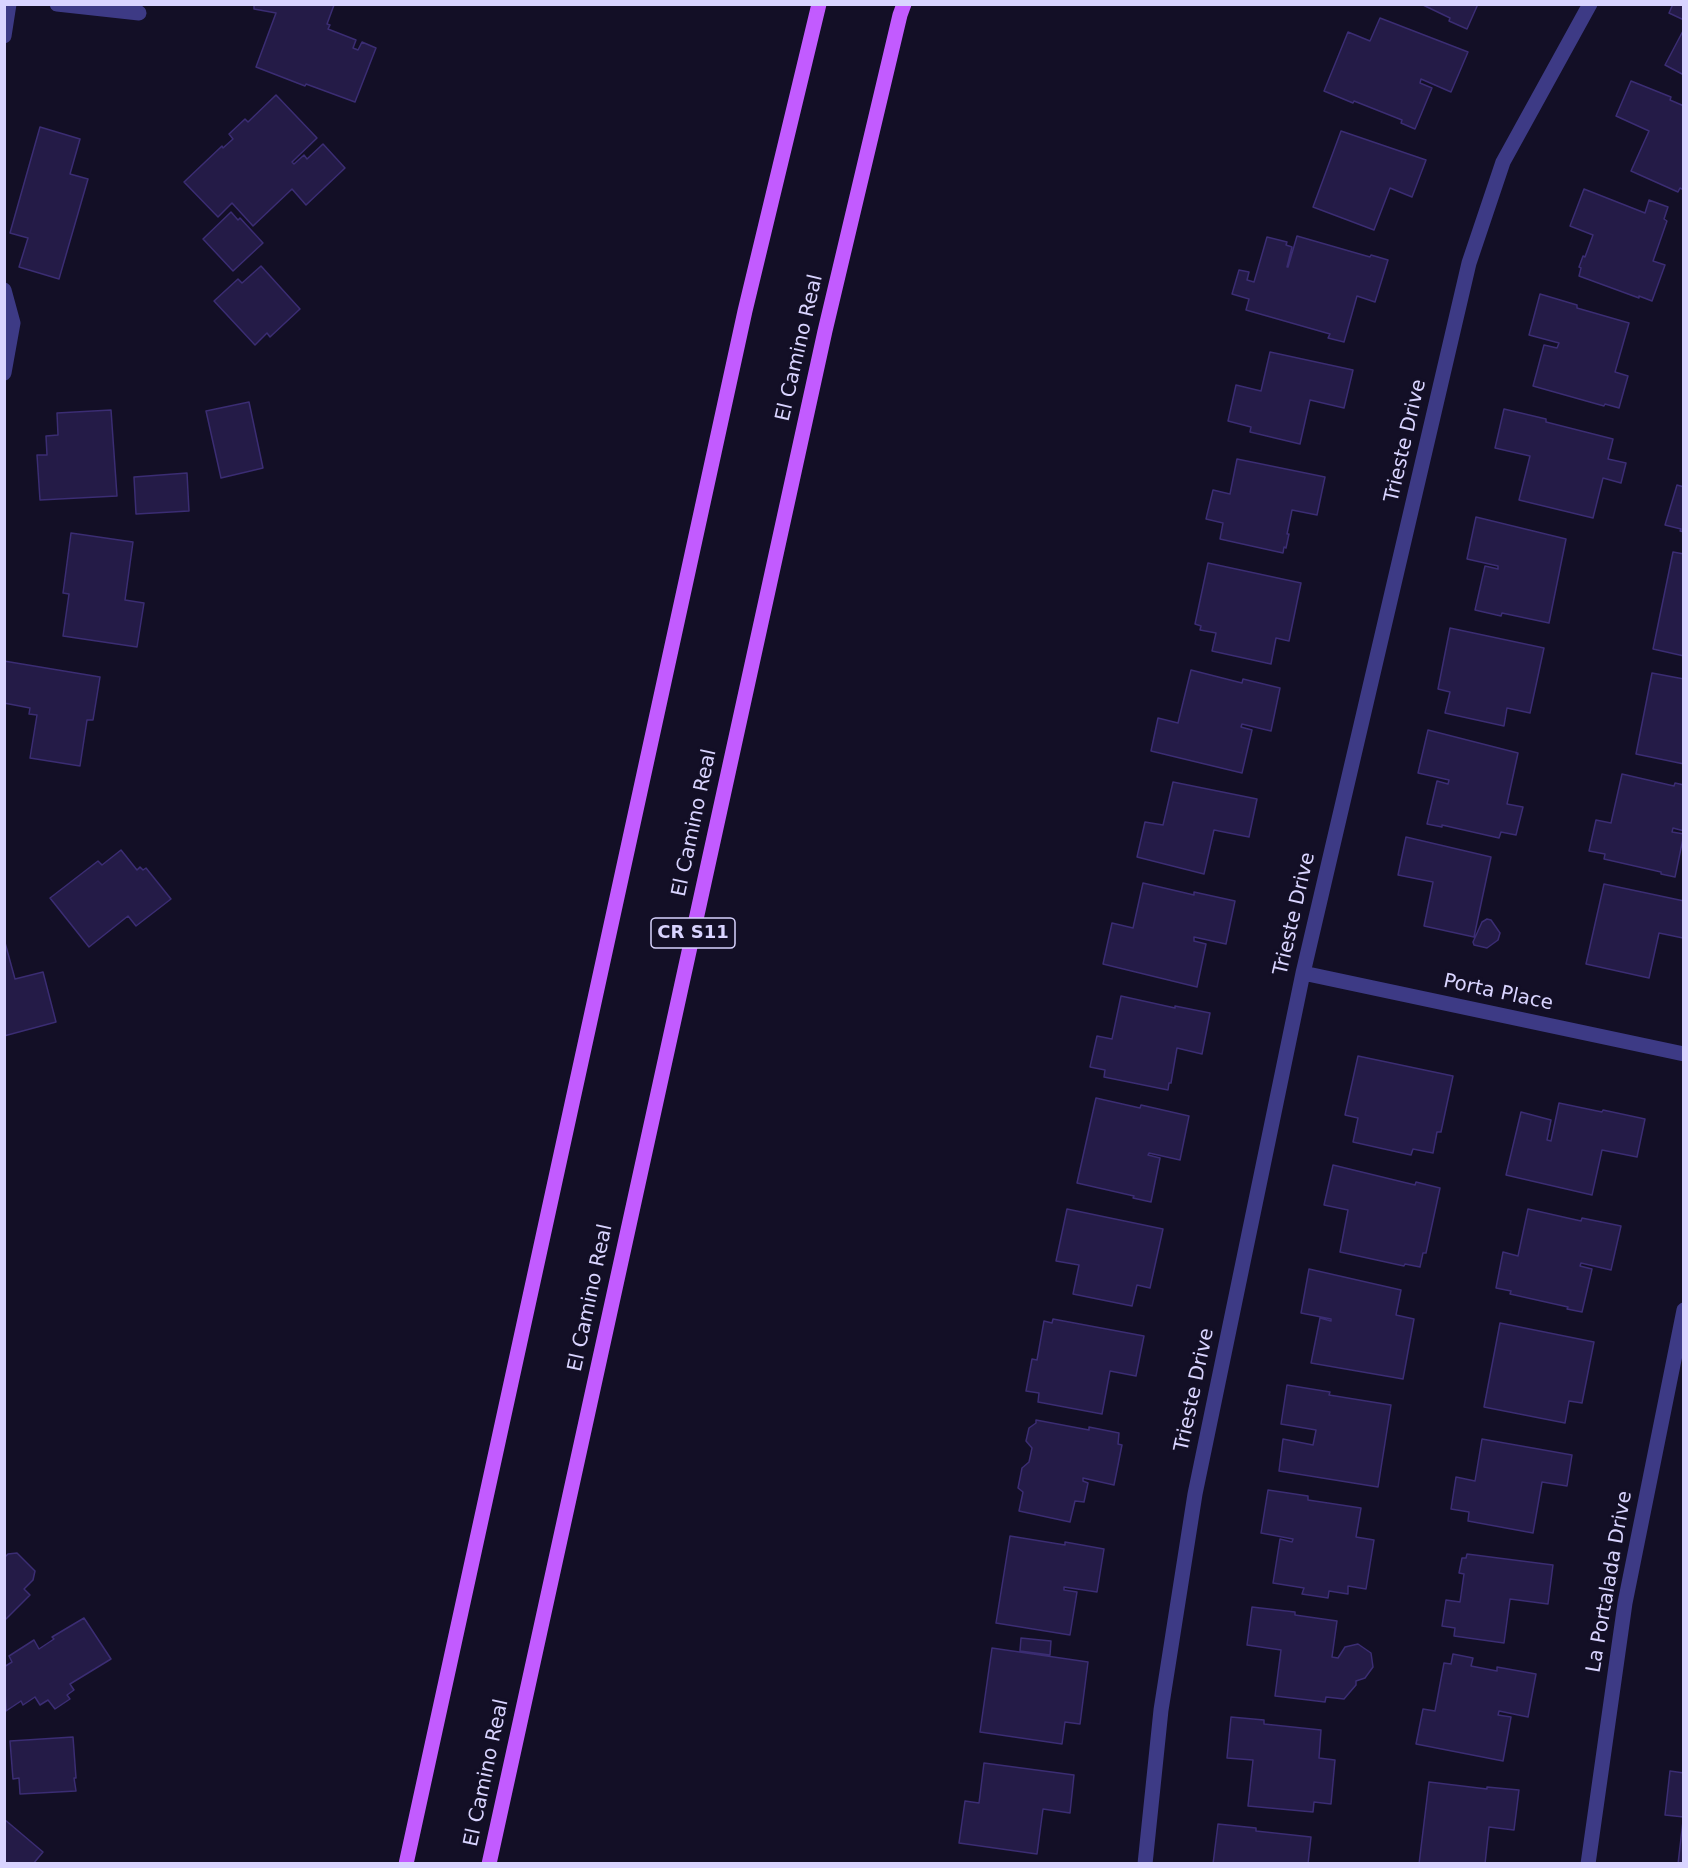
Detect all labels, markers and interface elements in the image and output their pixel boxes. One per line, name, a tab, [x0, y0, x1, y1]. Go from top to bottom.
street label: El Camino Real	[771, 272, 829, 424]
street label: Trieste Drive	[1380, 377, 1432, 505]
street label: El Camino Real	[668, 747, 722, 899]
street label: Trieste Drive	[1269, 850, 1321, 978]
road number: CR S11	[651, 918, 735, 948]
street label: Porta Place	[1441, 970, 1555, 1016]
street label: El Camino Real	[564, 1222, 618, 1374]
street label: Trieste Drive	[1170, 1326, 1220, 1454]
street label: La Portalada Drive	[1582, 1489, 1638, 1675]
street label: El Camino Real	[460, 1697, 514, 1849]

